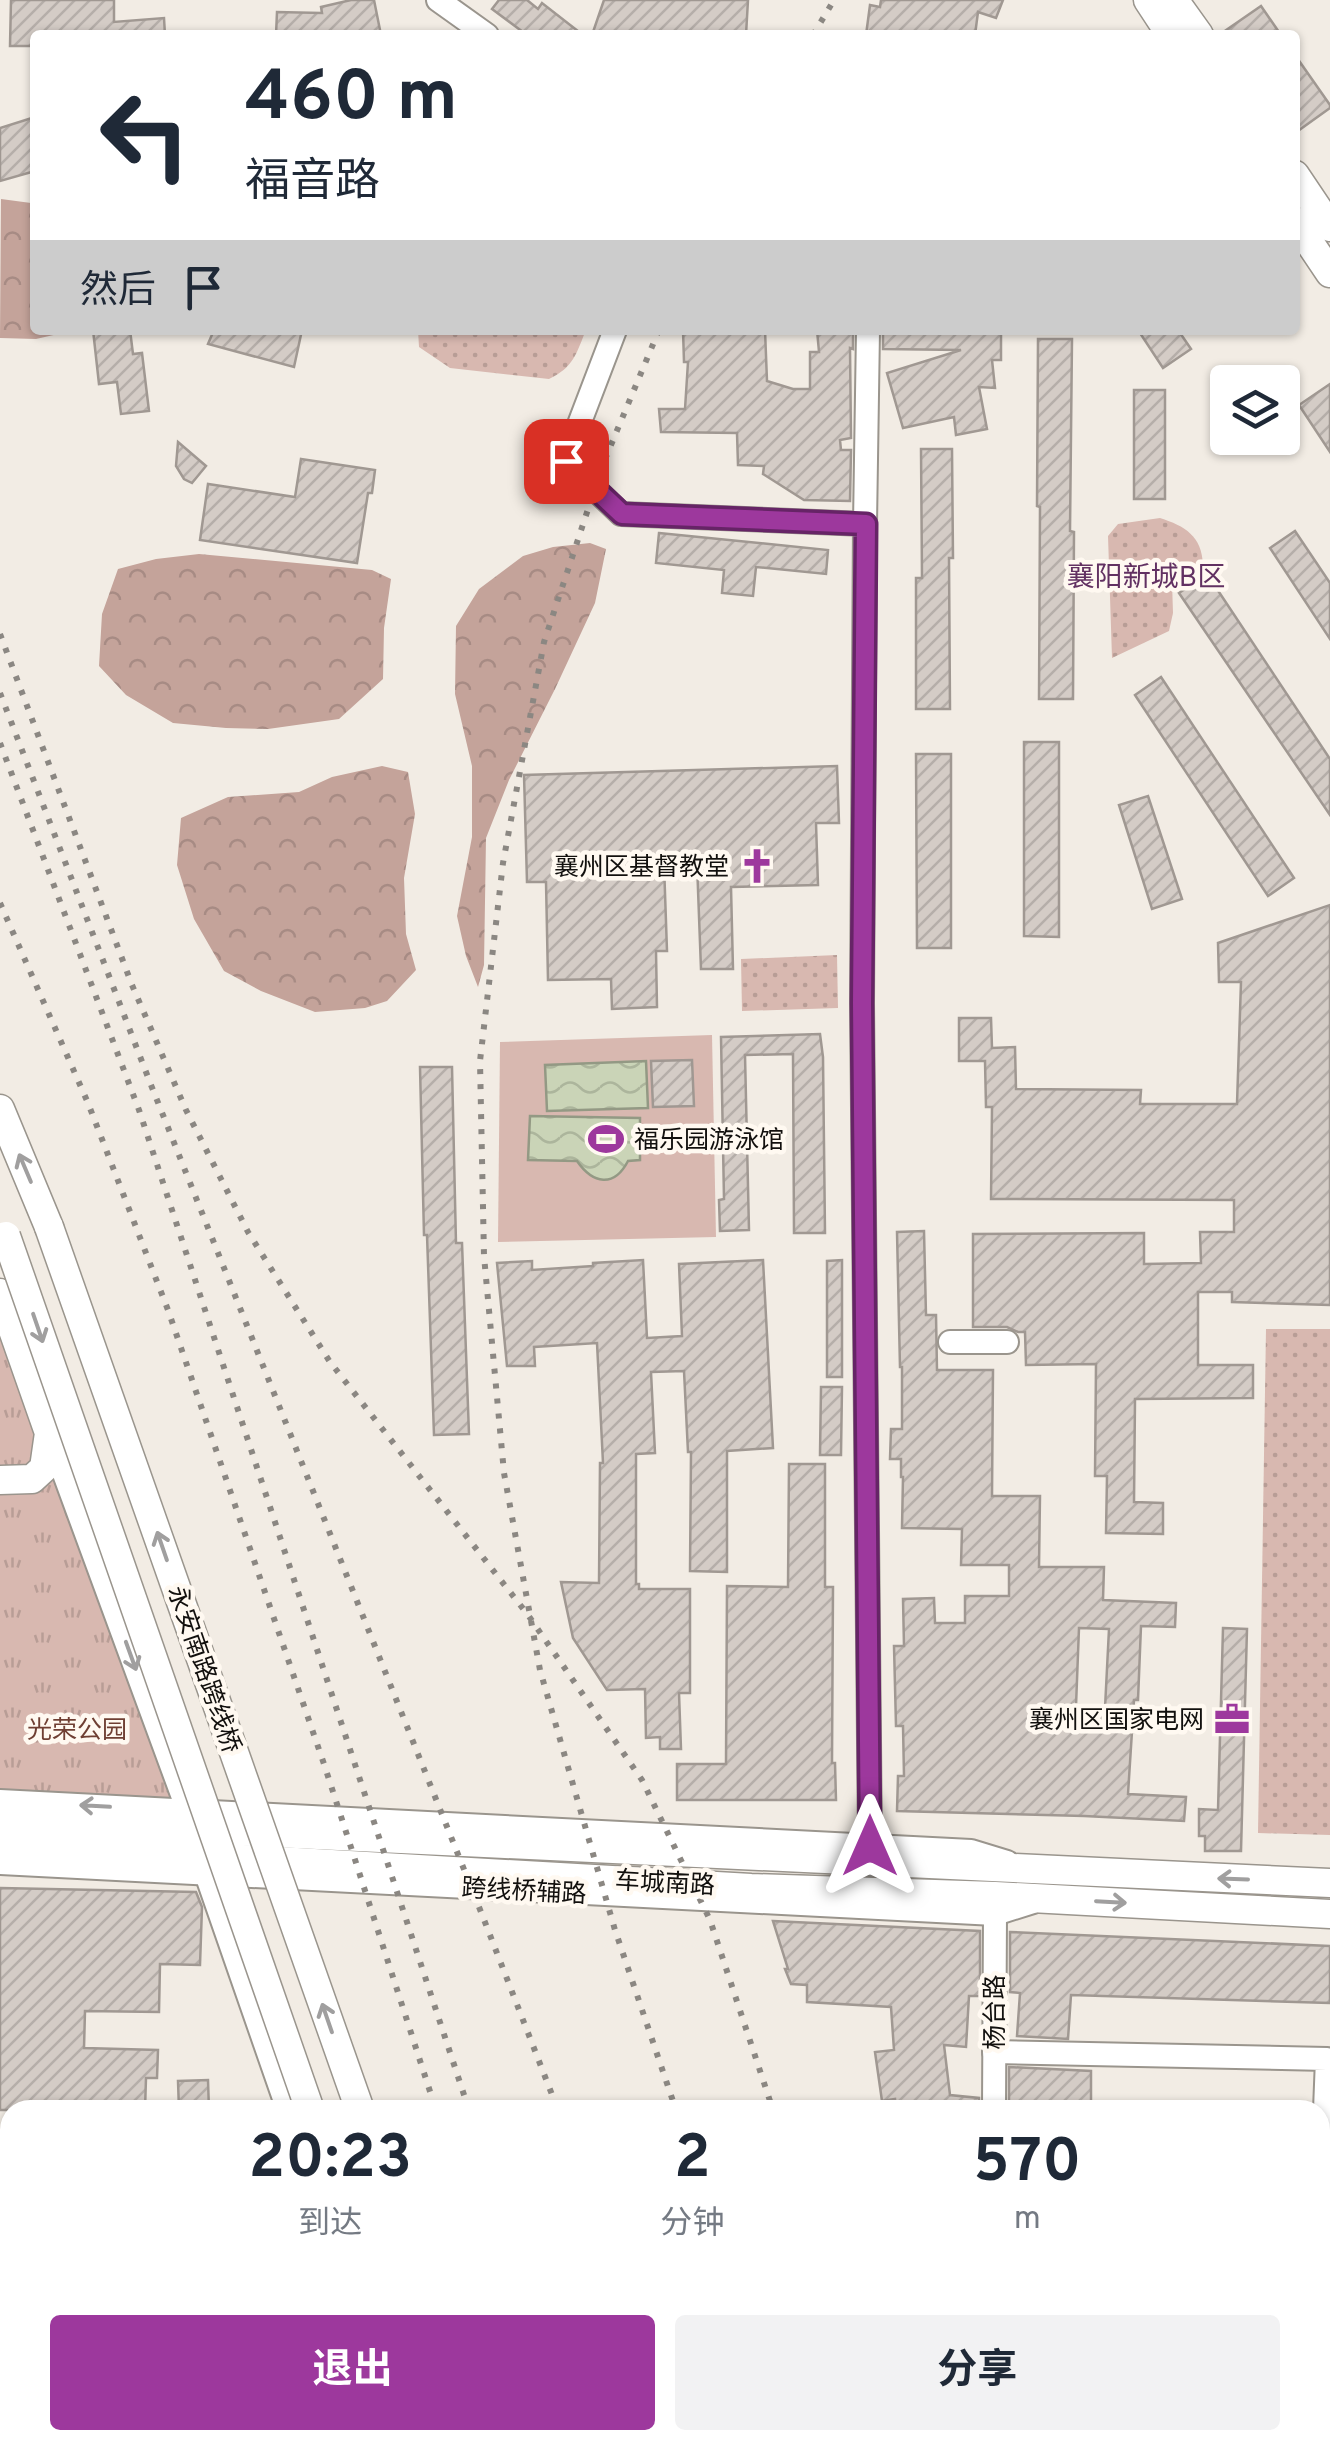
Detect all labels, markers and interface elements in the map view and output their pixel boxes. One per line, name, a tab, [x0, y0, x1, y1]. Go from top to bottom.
text: 460 m	[245, 56, 458, 145]
icon: left	[80, 70, 210, 200]
text: 福音路	[245, 155, 380, 212]
icon: arrive	[176, 260, 231, 315]
text: 然后	[80, 268, 156, 317]
map controls	[1210, 365, 1300, 455]
button: layers	[1210, 365, 1300, 455]
pin	[524, 419, 609, 504]
icon: arrive	[539, 434, 594, 489]
district label: 襄阳新城B区	[1067, 561, 1225, 597]
church icon: 襄州区基督教堂	[738, 847, 776, 885]
place label: 襄州区基督教堂	[554, 853, 729, 885]
sports icon: 福乐园游泳馆	[587, 1120, 625, 1158]
place label: 福乐园游泳馆	[634, 1126, 784, 1158]
one-way arrow	[14, 1153, 32, 1184]
one-way arrow	[30, 1312, 48, 1343]
one-way arrow	[151, 1531, 169, 1563]
street label: 永安南路跨线桥	[159, 1582, 246, 1758]
one-way arrow	[123, 1639, 141, 1670]
office icon: 襄州区国家电网	[1213, 1700, 1251, 1738]
place label: 襄州区国家电网	[1029, 1706, 1204, 1738]
park label: 光荣公园	[27, 1716, 127, 1748]
position arrow	[818, 1794, 922, 1898]
one-way arrow	[80, 1796, 112, 1815]
street label: 车城南路	[614, 1866, 716, 1904]
one-way arrow	[1217, 1869, 1249, 1888]
street label: 跨线桥辅路	[461, 1874, 587, 1912]
one-way arrow	[1094, 1893, 1126, 1912]
street label: 杨台路	[981, 1974, 1013, 2050]
one-way arrow	[317, 2003, 335, 2035]
text: 20:23	[249, 2123, 412, 2199]
text: 2	[674, 2123, 711, 2199]
text: 570	[973, 2127, 1081, 2203]
text: m	[1014, 2200, 1041, 2240]
text: 到达	[298, 2205, 362, 2245]
text: 分钟	[660, 2205, 724, 2245]
button: 退出	[50, 2315, 655, 2430]
button: 分享	[675, 2315, 1280, 2430]

